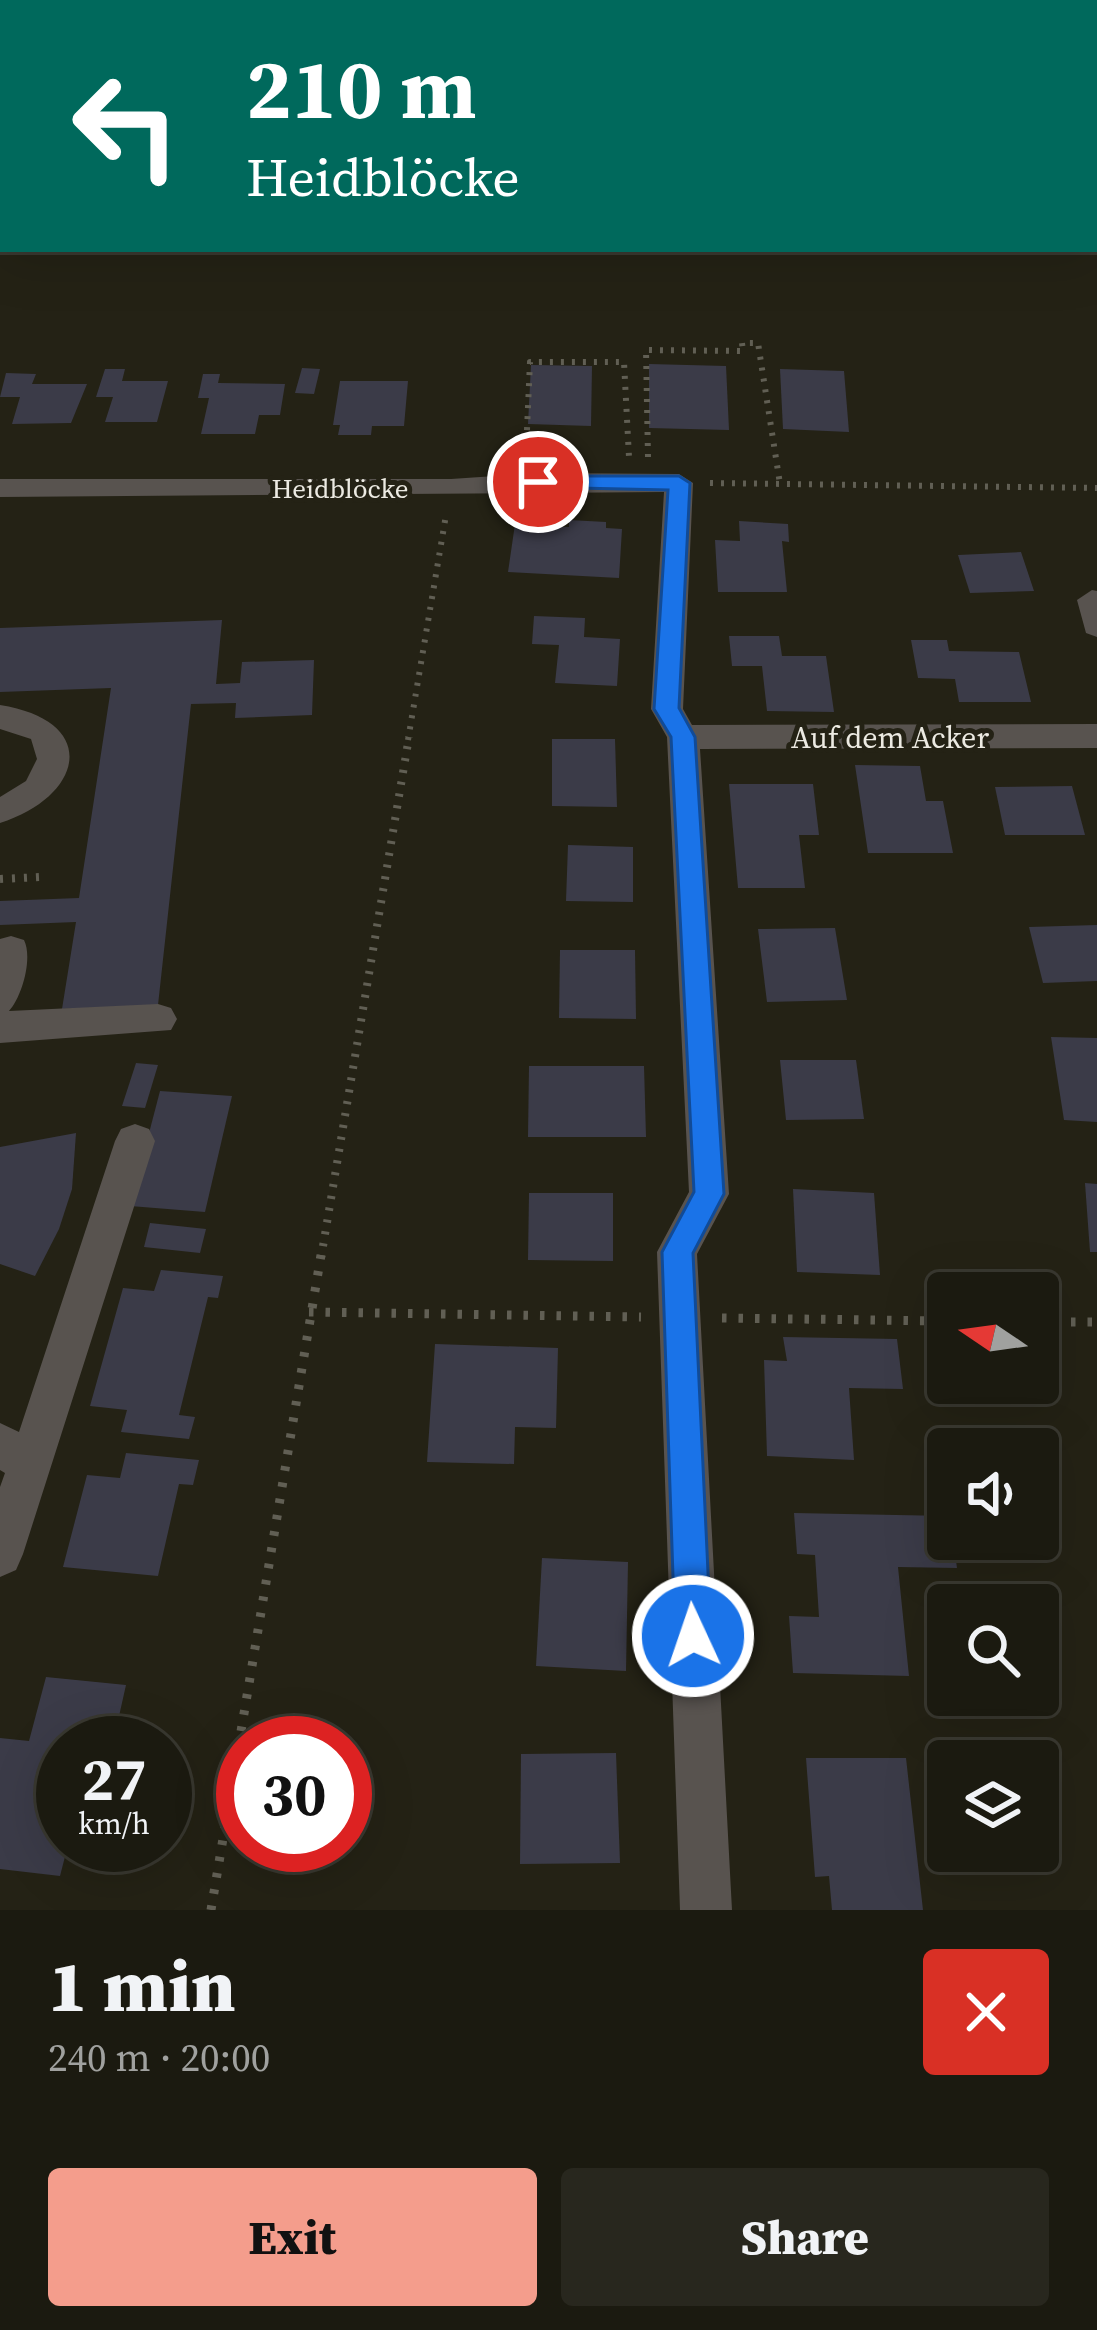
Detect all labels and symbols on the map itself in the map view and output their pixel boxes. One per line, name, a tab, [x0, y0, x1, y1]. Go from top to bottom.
pin	[487, 431, 589, 533]
street label: Heidblöcke	[272, 470, 408, 507]
street label: Auf dem Acker	[791, 717, 989, 758]
north arrow	[927, 1272, 1059, 1404]
position arrow	[630, 1573, 756, 1699]
speed limit sign: 30	[216, 1716, 372, 1872]

